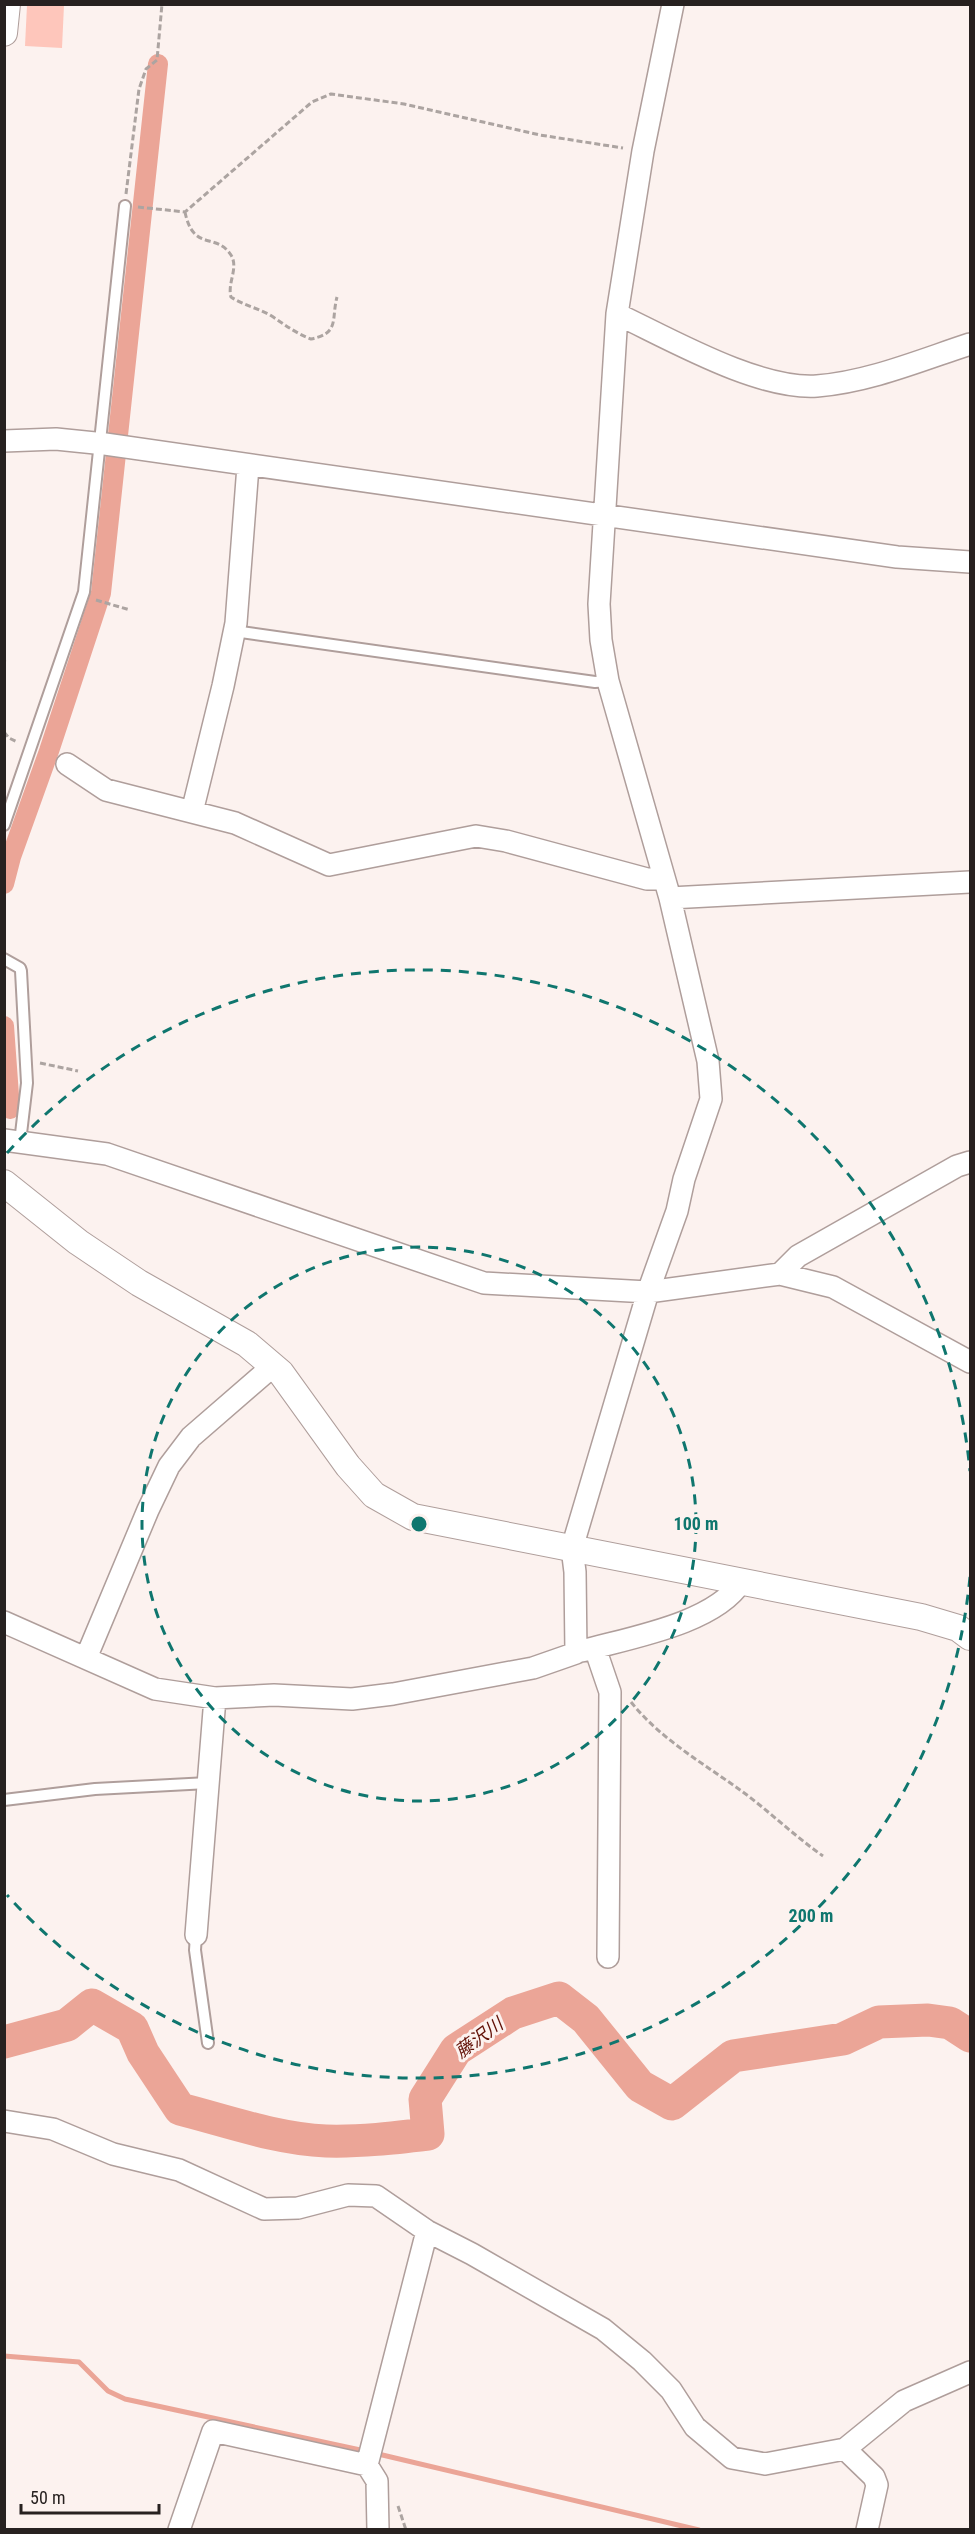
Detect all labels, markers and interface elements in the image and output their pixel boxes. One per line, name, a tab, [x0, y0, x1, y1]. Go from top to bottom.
text: 100 m	[674, 1513, 718, 1534]
centre of rings	[409, 1514, 429, 1534]
text: 200 m	[789, 1905, 833, 1926]
water label: 藤沢川	[451, 2012, 508, 2062]
scale bar	[21, 2477, 159, 2515]
text: 50 m	[30, 2487, 65, 2508]

